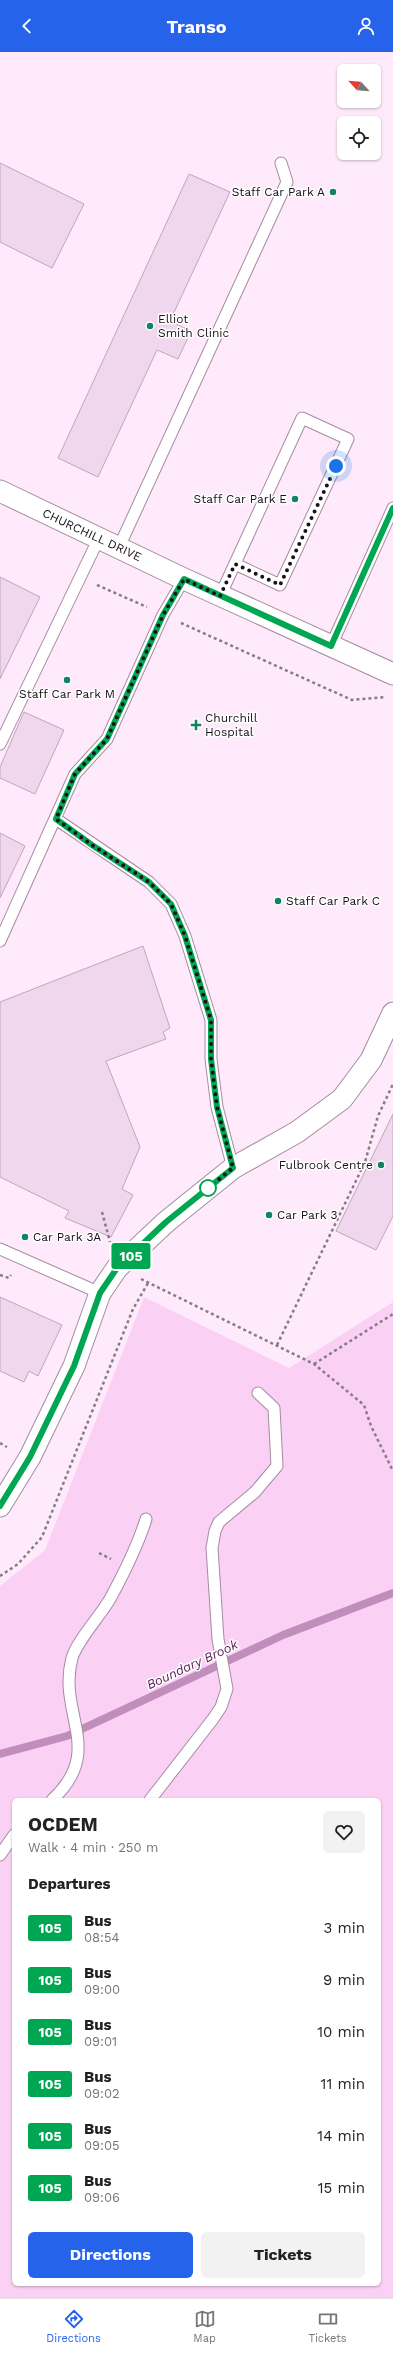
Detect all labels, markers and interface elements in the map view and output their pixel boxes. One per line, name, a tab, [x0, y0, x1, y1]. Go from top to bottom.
icon: back	[16, 15, 38, 37]
icon: person	[355, 15, 377, 37]
text: Transo	[166, 16, 227, 37]
north arrow	[337, 64, 381, 108]
map controls	[337, 64, 381, 160]
button: locate	[337, 116, 381, 160]
place label: Staff Car Park A	[232, 185, 325, 199]
marker: Staff Car Park A	[328, 187, 338, 197]
place label: Elliot Smith Clinic	[158, 312, 230, 340]
marker: Elliot Smith Clinic	[145, 321, 155, 331]
your location	[326, 456, 346, 476]
place label: Staff Car Park E	[193, 492, 287, 506]
marker: Staff Car Park E	[290, 494, 300, 504]
street label: CHURCHILL DRIVE	[40, 506, 144, 564]
marker: Staff Car Park M	[62, 675, 72, 685]
place label: Staff Car Park M	[19, 687, 115, 701]
place label: Churchill Hospital	[205, 711, 258, 739]
marker: Churchill Hospital	[190, 719, 202, 731]
place label: Staff Car Park C	[286, 894, 380, 908]
marker: Staff Car Park C	[273, 896, 283, 906]
place label: Fulbrook Centre	[279, 1158, 373, 1172]
marker: Fulbrook Centre	[376, 1160, 386, 1170]
unlabelled marker	[199, 1179, 217, 1197]
place label: Car Park 3	[277, 1208, 337, 1222]
marker: Car Park 3	[264, 1210, 274, 1220]
place label: Car Park 3A	[33, 1230, 101, 1244]
marker: Car Park 3A	[20, 1232, 30, 1242]
line badge: 105	[108, 1243, 154, 1269]
text: 105	[119, 1248, 143, 1264]
water label: Boundary Brook	[144, 1636, 241, 1692]
button: heart	[323, 1811, 365, 1853]
text: OCDEM	[28, 1813, 98, 1836]
text: Walk · 4 min · 250 m	[28, 1840, 158, 1855]
text: Departures	[28, 1875, 111, 1893]
text: Bus	[84, 1912, 112, 1930]
text: 3 min	[324, 1919, 365, 1937]
text: 105	[38, 1920, 62, 1936]
text: 08:54	[84, 1930, 119, 1945]
text: Bus	[84, 1964, 112, 1982]
text: 9 min	[323, 1971, 365, 1989]
text: 105	[38, 1972, 62, 1988]
text: 09:00	[84, 1982, 120, 1997]
text: Bus	[84, 2016, 112, 2034]
text: 10 min	[317, 2023, 365, 2041]
text: 105	[38, 2024, 62, 2040]
text: 09:01	[84, 2034, 117, 2049]
text: Bus	[84, 2068, 112, 2086]
text: 11 min	[321, 2075, 365, 2093]
text: 105	[38, 2076, 62, 2092]
text: 09:02	[84, 2086, 120, 2101]
text: Bus	[84, 2120, 112, 2138]
text: 14 min	[317, 2127, 365, 2145]
text: 105	[38, 2128, 62, 2144]
text: 09:05	[84, 2138, 120, 2153]
text: Bus	[84, 2172, 112, 2190]
text: 15 min	[318, 2179, 365, 2197]
text: 105	[38, 2180, 62, 2196]
text: 09:06	[84, 2190, 120, 2205]
button: Directions	[28, 2232, 193, 2278]
button: Tickets	[201, 2232, 365, 2278]
tab: Directions	[46, 2308, 101, 2345]
tab: Map	[193, 2308, 216, 2345]
tab: Tickets	[308, 2308, 347, 2345]

